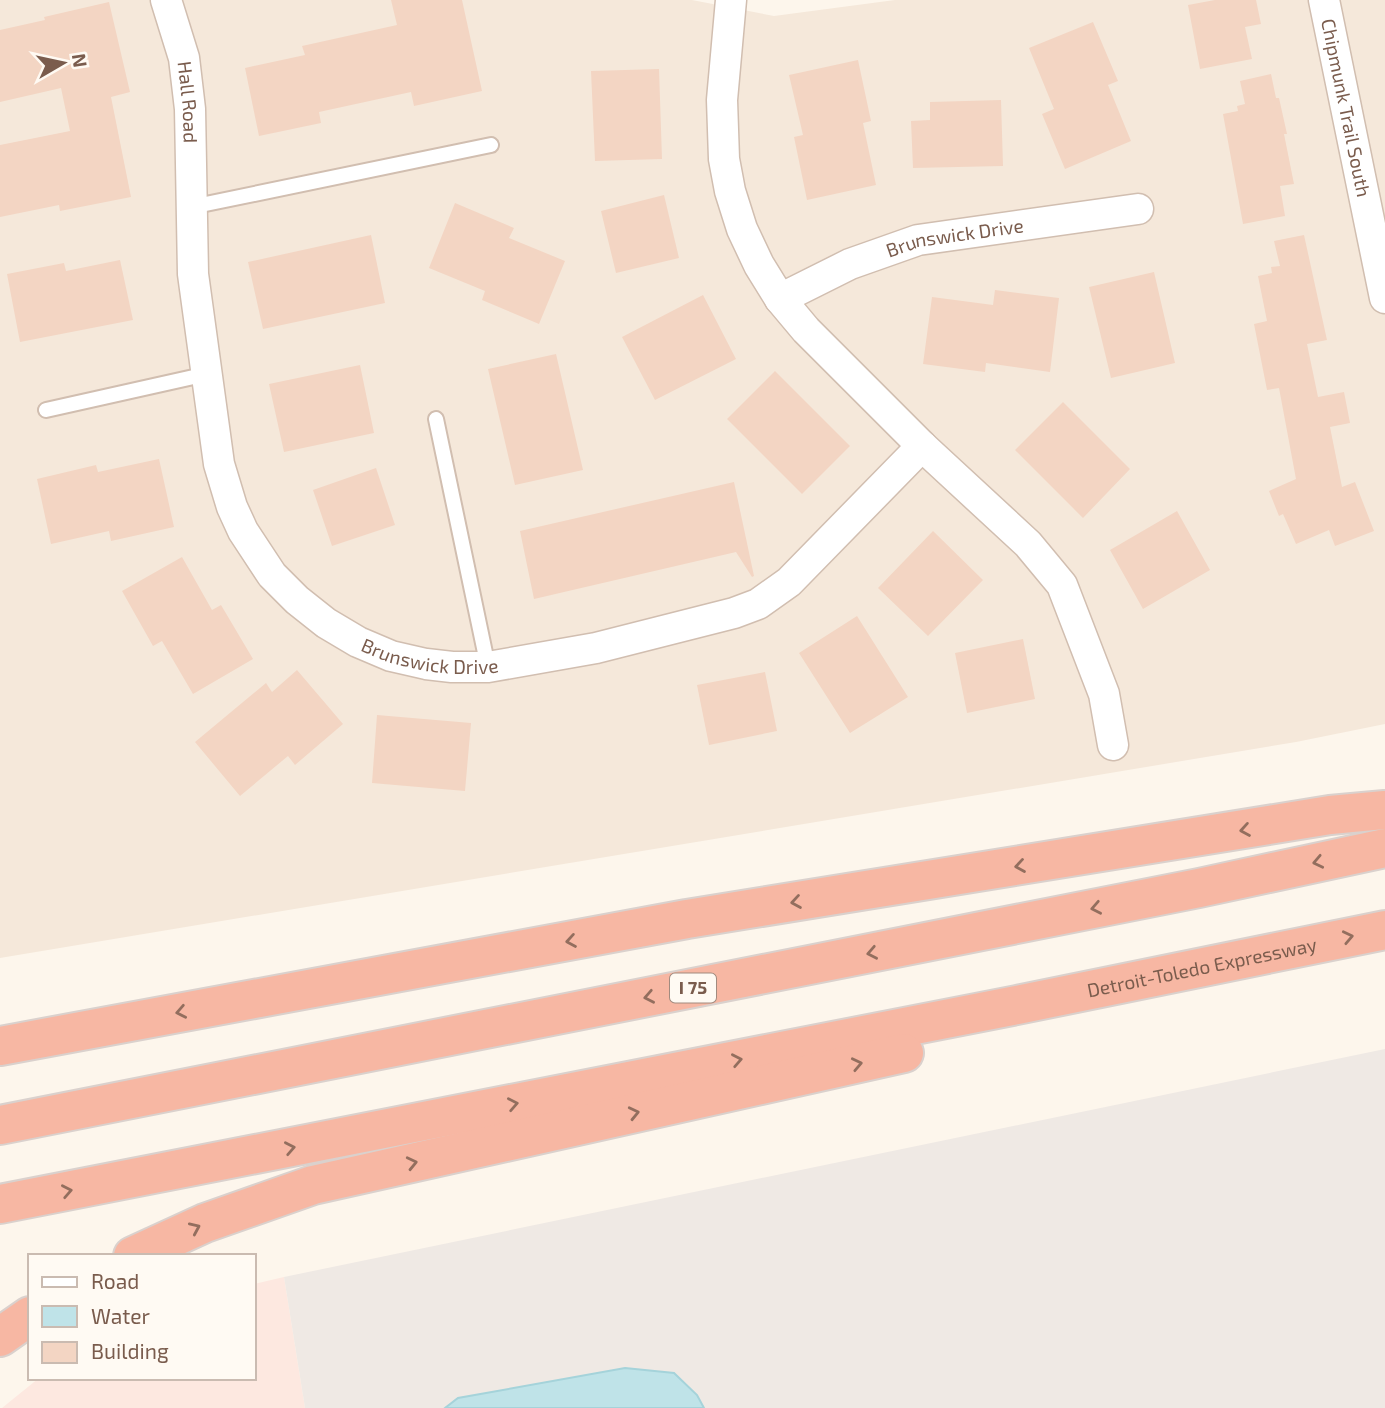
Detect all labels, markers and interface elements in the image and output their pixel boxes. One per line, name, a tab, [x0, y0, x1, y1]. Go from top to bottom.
street label: Chipmunk Trail South	[1317, 16, 1376, 199]
north arrow	[28, 28, 98, 98]
text: N	[68, 52, 93, 69]
street label: Hall Road	[173, 60, 203, 143]
street label: Brunswick Drive	[883, 213, 1025, 261]
street label: Brunswick Drive	[358, 633, 500, 678]
one-way arrow	[1239, 822, 1251, 837]
one-way arrow	[1312, 854, 1324, 869]
one-way arrow	[1014, 859, 1026, 874]
one-way arrow	[790, 894, 801, 909]
one-way arrow	[1090, 900, 1102, 915]
one-way arrow	[1342, 931, 1354, 946]
one-way arrow	[565, 932, 577, 947]
street label: Detroit-Toledo Expressway	[1085, 932, 1319, 1001]
one-way arrow	[866, 944, 878, 959]
road number: I 75	[670, 973, 716, 1002]
one-way arrow	[643, 988, 655, 1003]
one-way arrow	[175, 1004, 187, 1019]
one-way arrow	[731, 1053, 743, 1068]
one-way arrow	[851, 1057, 863, 1072]
one-way arrow	[507, 1097, 519, 1112]
one-way arrow	[628, 1106, 640, 1121]
one-way arrow	[284, 1141, 296, 1156]
one-way arrow	[406, 1156, 418, 1171]
one-way arrow	[61, 1185, 73, 1200]
one-way arrow	[188, 1222, 200, 1236]
legend	[28, 1254, 256, 1380]
text: Road	[91, 1268, 139, 1293]
text: Water	[91, 1303, 150, 1328]
text: Building	[91, 1338, 169, 1363]

